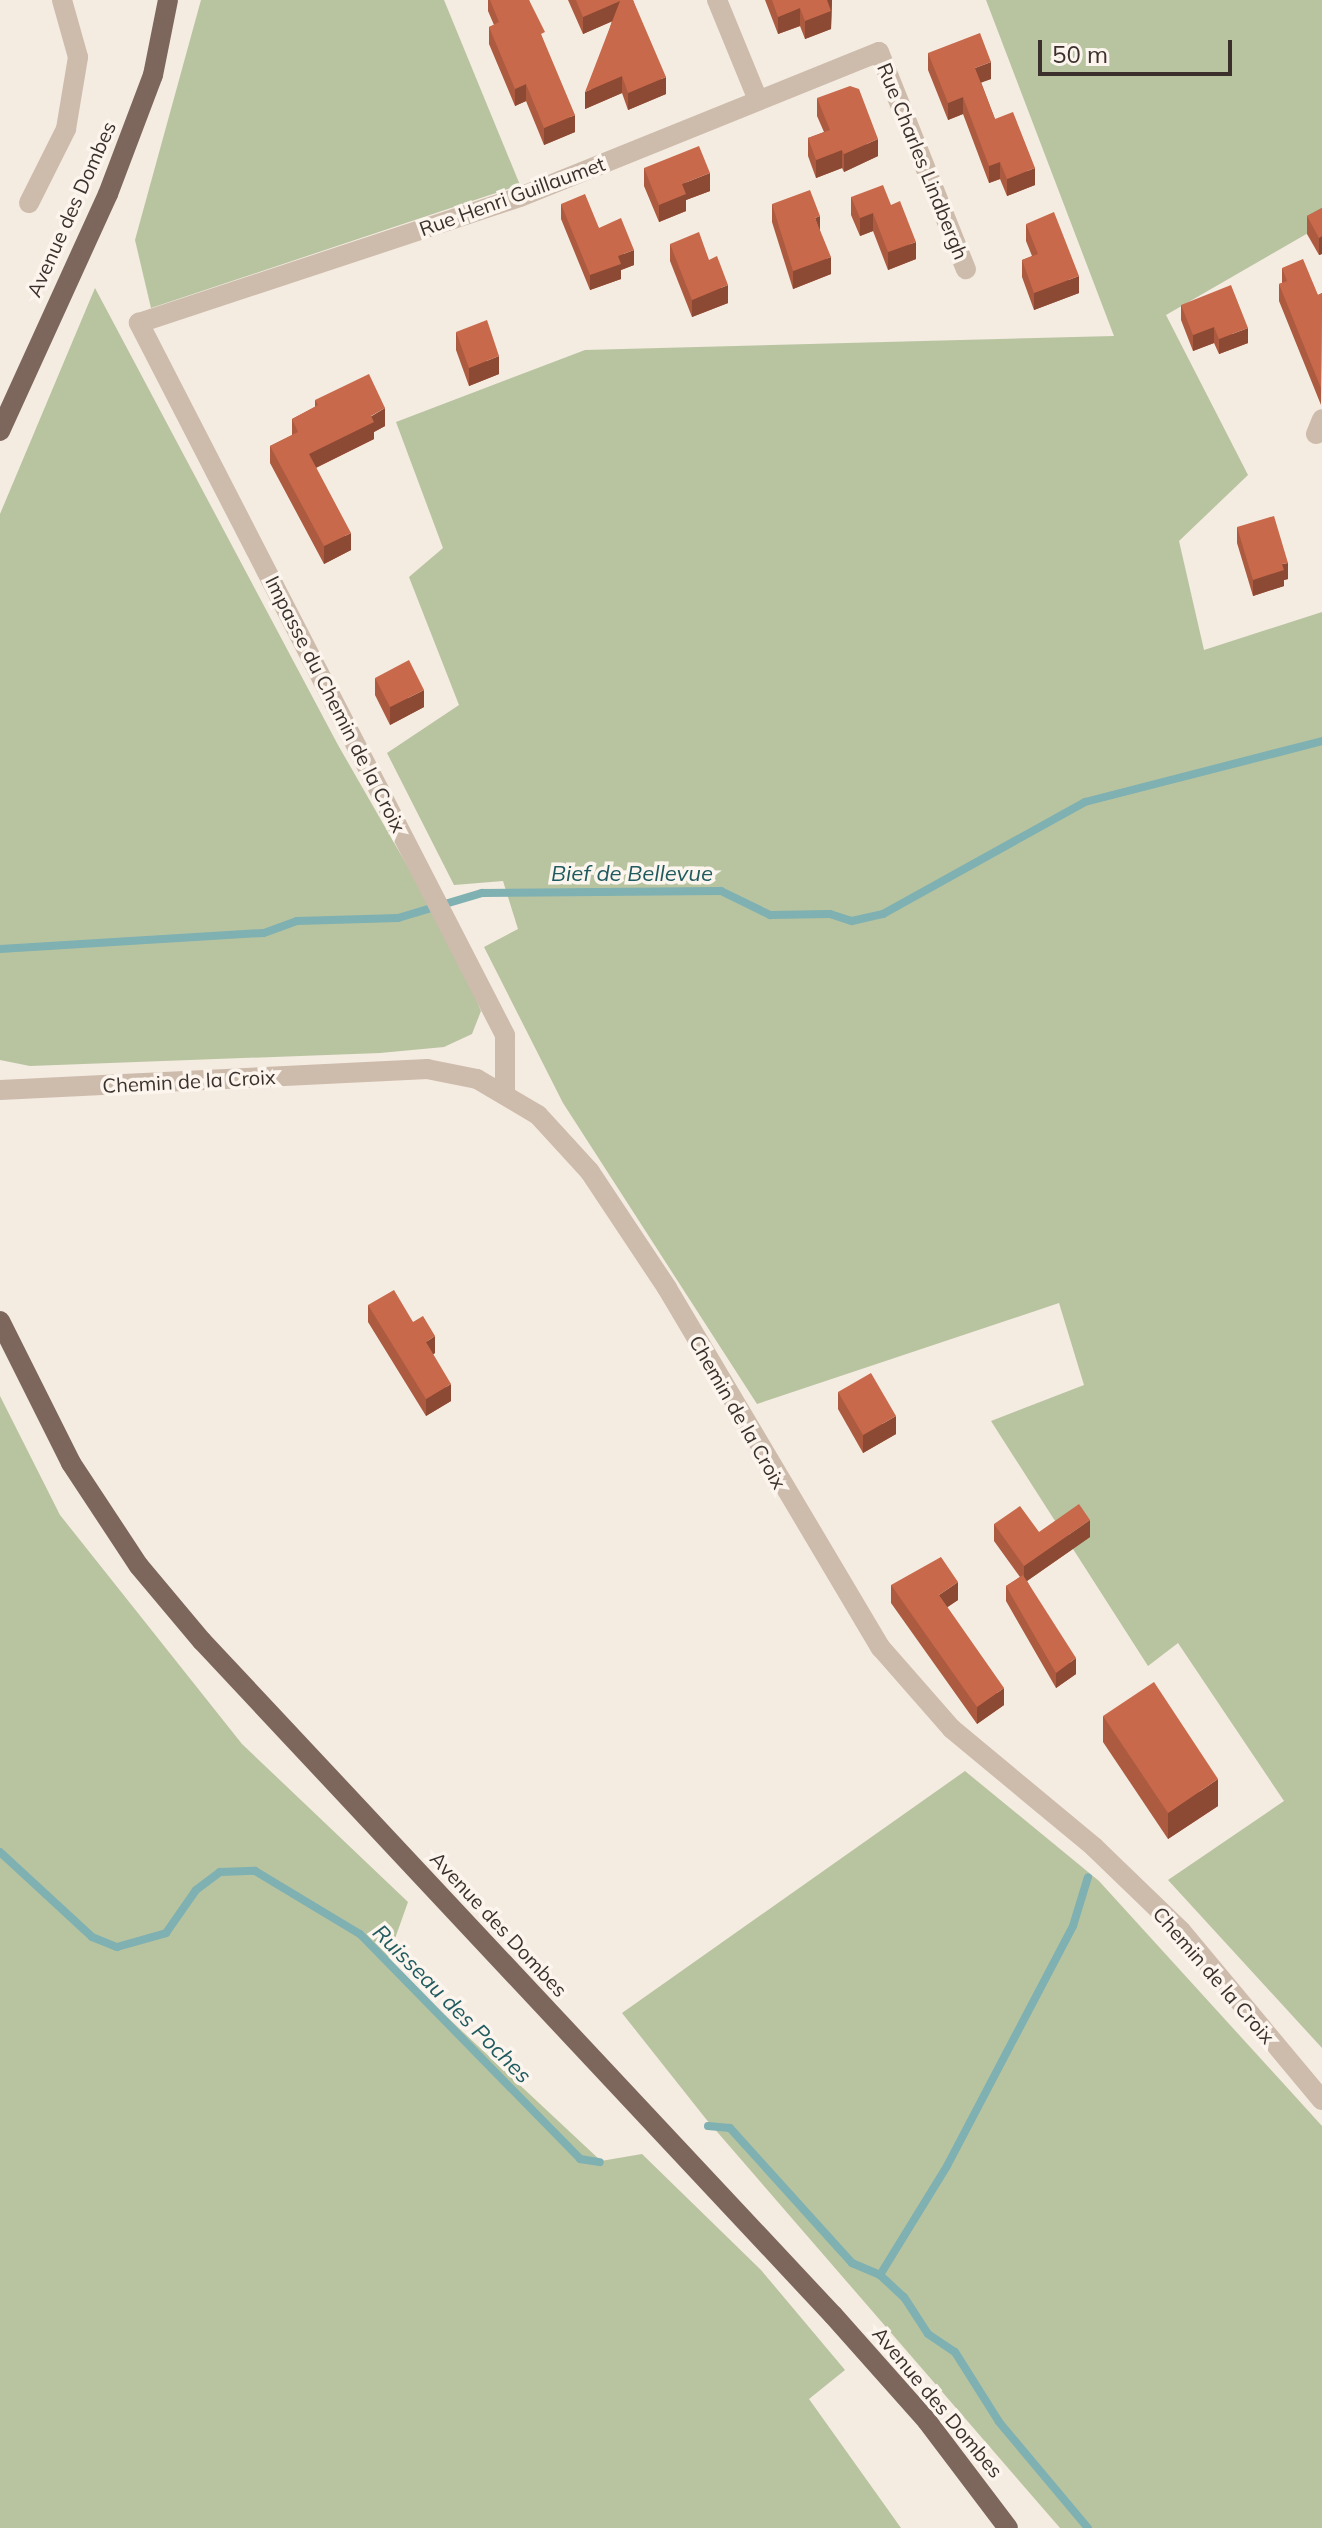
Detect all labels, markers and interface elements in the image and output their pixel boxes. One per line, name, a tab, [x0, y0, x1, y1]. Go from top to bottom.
scale bar	[1042, 24, 1236, 74]
text: 50 m	[1052, 39, 1108, 69]
street label: Rue Charles Lindbergh	[873, 59, 973, 263]
street label: Avenue des Dombes	[21, 118, 121, 300]
street label: Rue Henri Guillaumet	[416, 151, 608, 241]
street label: Impasse du Chemin de la Croix	[261, 572, 411, 836]
water label: Bief de Bellevue	[551, 861, 713, 887]
street label: Chemin de la Croix	[102, 1064, 276, 1098]
street label: Chemin de la Croix	[684, 1331, 792, 1493]
street label: Avenue des Dombes	[426, 1846, 572, 2002]
street label: Chemin de la Croix	[1148, 1902, 1280, 2048]
water label: Ruisseau des Poches	[367, 1919, 537, 2089]
street label: Avenue des Dombes	[868, 2322, 1008, 2482]

